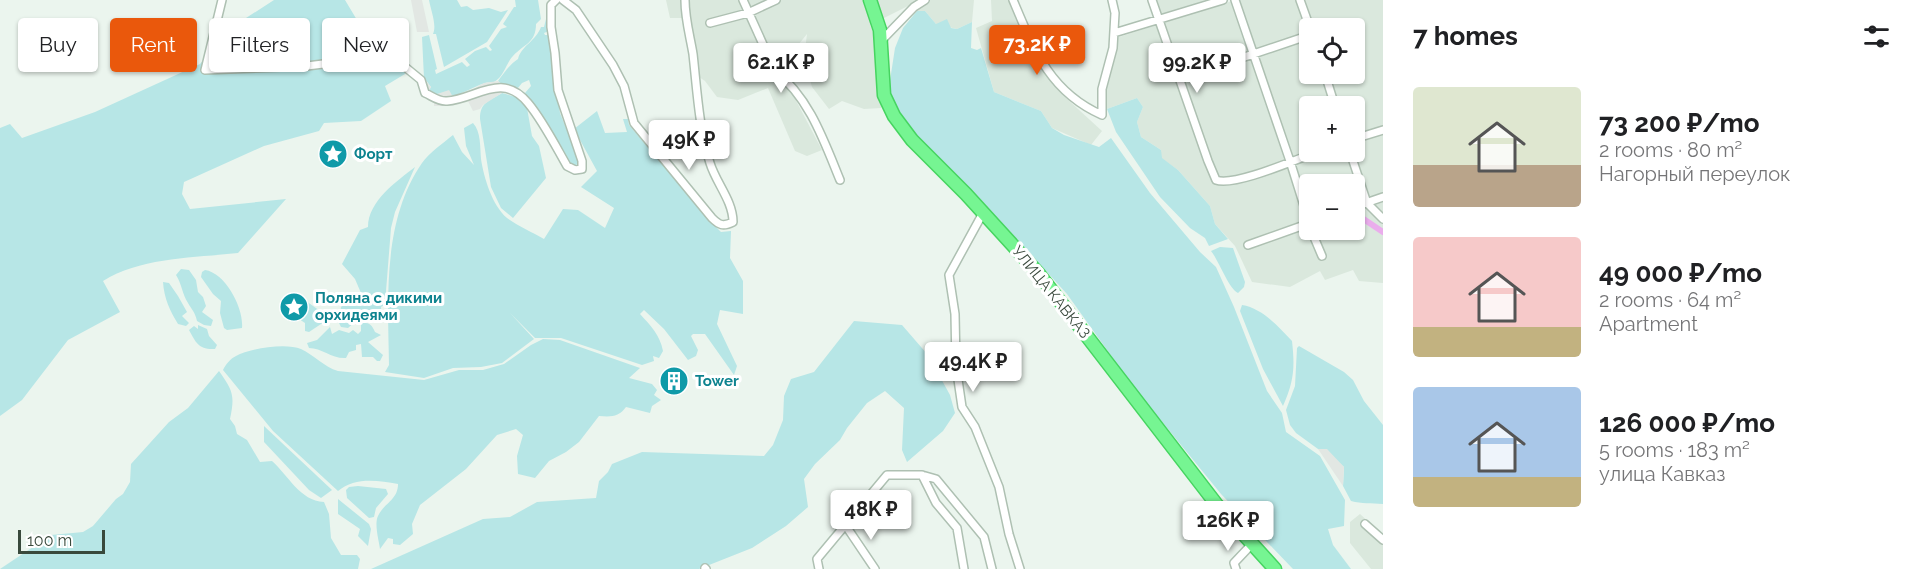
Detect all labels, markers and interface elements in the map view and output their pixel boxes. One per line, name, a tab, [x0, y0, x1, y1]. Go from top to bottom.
chip: Buy	[18, 18, 98, 72]
chip: Rent	[110, 18, 197, 72]
chip: Filters	[209, 18, 310, 72]
chip: New	[322, 18, 409, 72]
map controls	[1299, 18, 1365, 240]
button: locate	[1299, 18, 1365, 84]
icon: filters	[1860, 20, 1893, 53]
text: 7 homes	[1413, 21, 1518, 51]
pin: 73.2K ₽	[982, 25, 1092, 76]
text: 73.2K ₽	[1003, 32, 1071, 56]
pin: 62.1K ₽	[726, 43, 836, 94]
pin: 99.2K ₽	[1142, 43, 1252, 94]
text: 62.1K ₽	[747, 50, 815, 74]
text: 99.2K ₽	[1163, 50, 1231, 74]
button: +	[1299, 96, 1365, 162]
text: 73 200 ₽/mo	[1599, 108, 1760, 138]
icon: home	[1461, 111, 1533, 183]
pin: 49K ₽	[647, 120, 731, 171]
text: 49K ₽	[663, 127, 715, 151]
place icon: Форт	[317, 138, 349, 170]
text: 2 rooms · 80 m²	[1599, 138, 1742, 162]
place label: Форт	[354, 145, 393, 163]
text: Нагорный переулок	[1599, 162, 1791, 186]
button: −	[1299, 174, 1365, 240]
street label: УЛИЦА КАВКАЗ	[1008, 242, 1094, 342]
text: 49 000 ₽/mo	[1599, 258, 1762, 288]
icon: home	[1461, 261, 1533, 333]
text: 2 rooms · 64 m²	[1599, 288, 1741, 312]
place label: Поляна с дикими орхидеями	[315, 289, 442, 324]
place icon: Поляна с дикими орхидеями	[278, 291, 310, 323]
text: Apartment	[1599, 312, 1698, 336]
pin: 49.4K ₽	[918, 342, 1028, 393]
text: 49.4K ₽	[939, 349, 1007, 373]
building icon: Tower	[658, 365, 690, 397]
place label: Tower	[695, 372, 739, 390]
text: 126 000 ₽/mo	[1599, 408, 1775, 438]
icon: home	[1461, 411, 1533, 483]
text: 5 rooms · 183 m²	[1599, 438, 1750, 462]
text: улица Кавказ	[1599, 462, 1725, 486]
pin: 48K ₽	[829, 490, 913, 541]
text: 48K ₽	[844, 497, 898, 521]
pin: 126K ₽	[1179, 501, 1277, 552]
text: 126K ₽	[1197, 508, 1259, 532]
scale bar	[18, 527, 105, 554]
text: 100 m	[27, 531, 72, 550]

